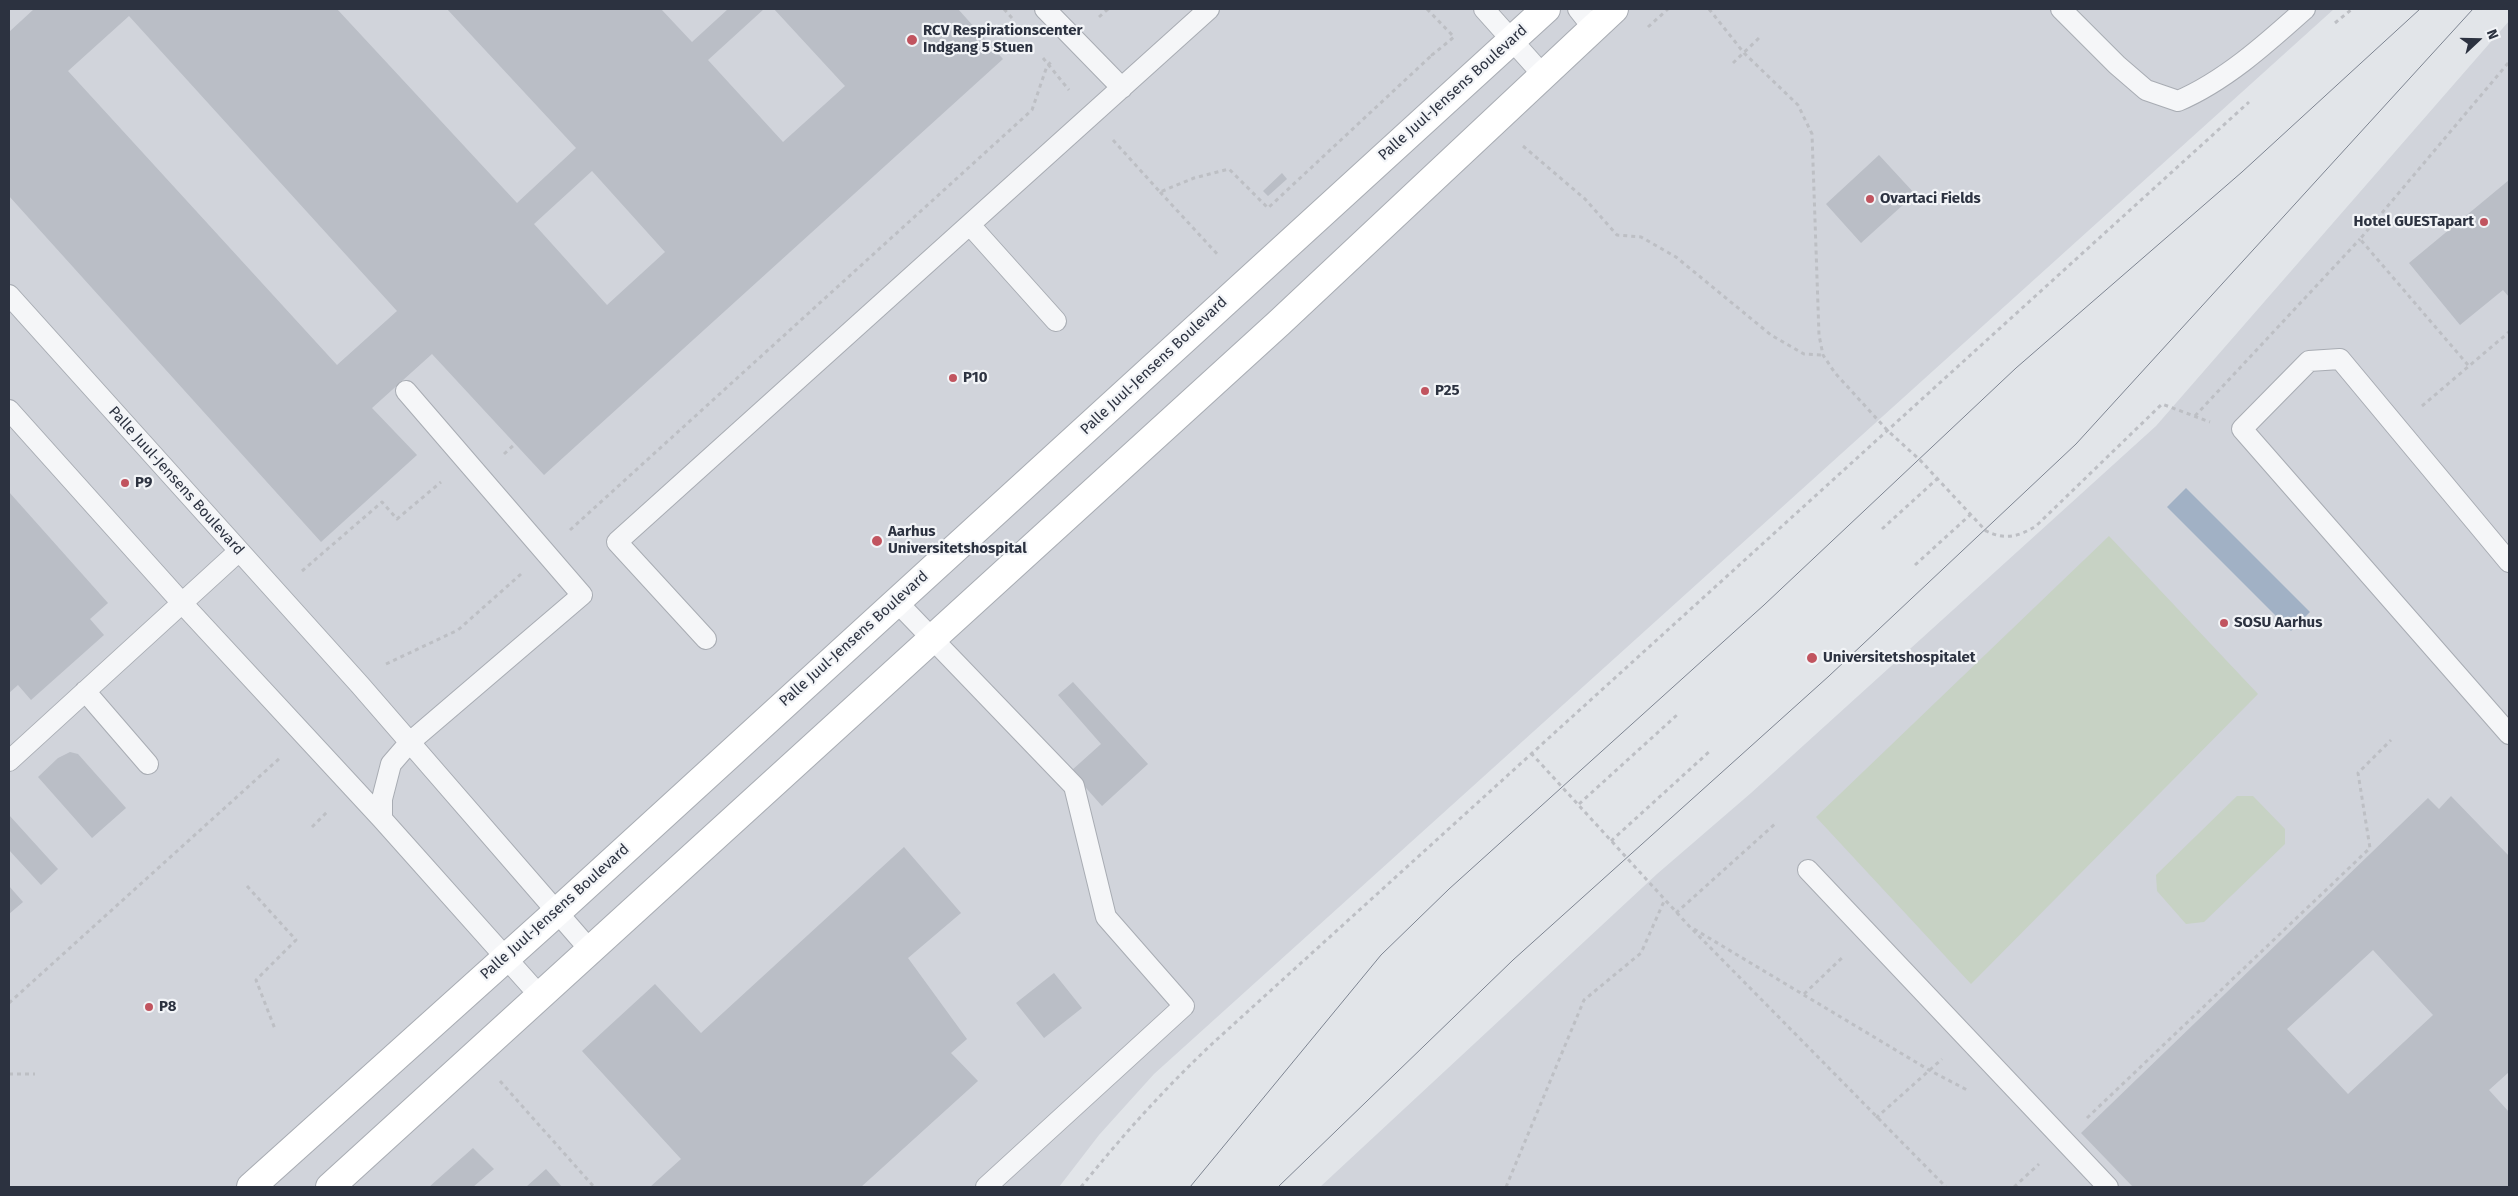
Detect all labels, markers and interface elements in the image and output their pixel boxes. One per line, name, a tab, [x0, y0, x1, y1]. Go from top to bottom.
north arrow	[2453, 15, 2503, 65]
street label: Palle Juul-Jensens Boulevard	[1375, 21, 1531, 165]
place label: RCV Respirationscenter Indgang 5 Stuen	[923, 22, 1083, 57]
text: N	[2483, 27, 2502, 42]
marker: RCV Respirationscenter Indgang 5 Stuen	[905, 33, 919, 47]
place label: Ovartaci Fields	[1880, 190, 1981, 208]
marker: Ovartaci Fields	[1864, 193, 1876, 205]
place label: Hotel GUESTapart	[2354, 213, 2474, 231]
marker: Hotel GUESTapart	[2478, 216, 2490, 228]
street label: Palle Juul-Jensens Boulevard	[1077, 293, 1231, 439]
place label: P10	[963, 369, 987, 387]
marker: P10	[947, 372, 959, 384]
place label: P25	[1435, 382, 1459, 400]
marker: P25	[1419, 385, 1431, 397]
street label: Palle Juul-Jensens Boulevard	[104, 403, 248, 559]
place label: P9	[135, 474, 152, 492]
marker: P9	[119, 477, 131, 489]
place label: Aarhus Universitetshospital	[888, 523, 1027, 558]
marker: Aarhus Universitetshospital	[870, 534, 884, 548]
street label: Palle Juul-Jensens Boulevard	[776, 567, 932, 711]
place label: SOSU Aarhus	[2234, 614, 2322, 632]
marker: SOSU Aarhus	[2218, 617, 2230, 629]
place label: Universitetshospitalet	[1823, 649, 1976, 667]
marker: Universitetshospitalet	[1805, 651, 1819, 665]
street label: Palle Juul-Jensens Boulevard	[477, 840, 633, 984]
place label: P8	[159, 998, 176, 1016]
marker: P8	[143, 1001, 155, 1013]

